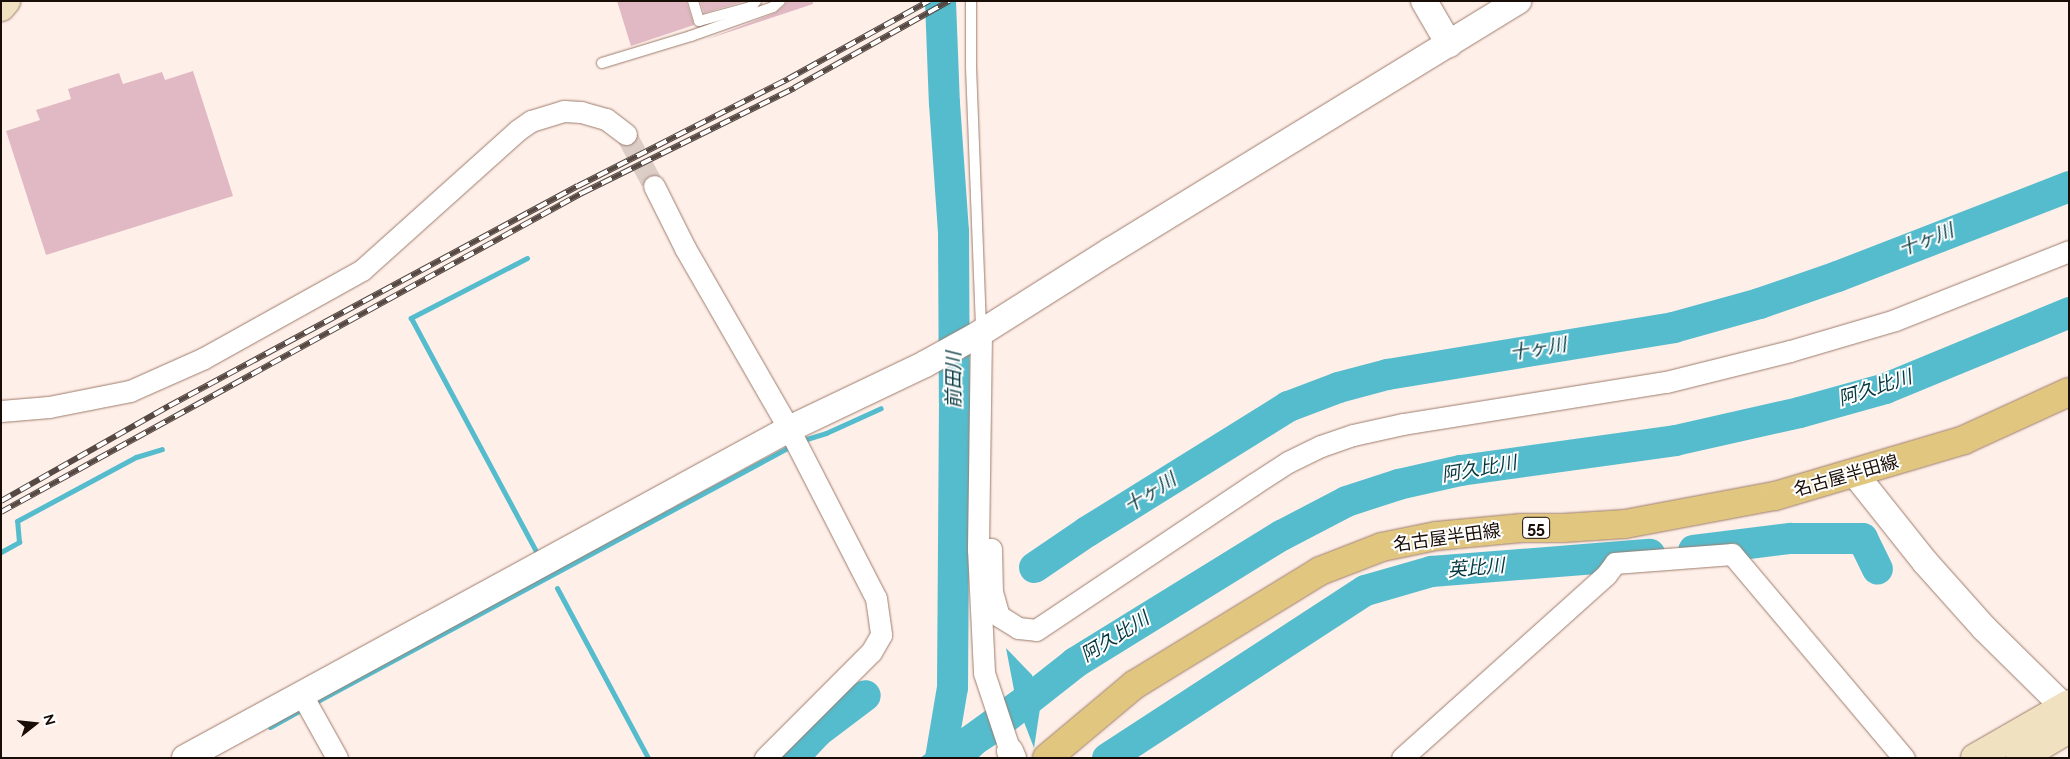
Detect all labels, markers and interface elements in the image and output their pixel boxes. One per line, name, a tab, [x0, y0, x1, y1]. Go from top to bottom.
water label: 十ヶ川	[1895, 219, 1957, 261]
water label: 十ヶ川	[1508, 333, 1568, 365]
water label: 前田川	[943, 352, 965, 408]
water label: 阿久比川	[1835, 365, 1915, 411]
water label: 阿久比川	[1440, 451, 1518, 487]
street label: 名古屋半田線	[1791, 451, 1901, 501]
water label: 十ヶ川	[1120, 468, 1180, 518]
road number: 55	[1521, 514, 1551, 542]
street label: 名古屋半田線	[1392, 520, 1502, 556]
water label: 英比川	[1447, 554, 1505, 582]
water label: 阿久比川	[1077, 607, 1153, 667]
north arrow	[10, 699, 60, 749]
text: N	[40, 713, 59, 727]

